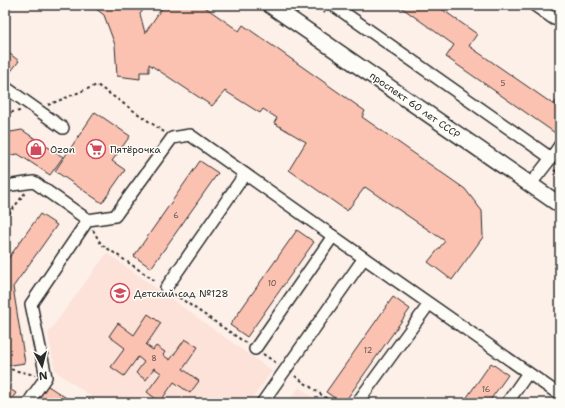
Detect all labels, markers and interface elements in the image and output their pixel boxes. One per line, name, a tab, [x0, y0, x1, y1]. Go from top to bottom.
street label: проспект 60 лет СССР	[367, 69, 463, 141]
house number: 5	[501, 78, 506, 89]
shop icon: Ozon	[25, 138, 47, 160]
supermarket icon: Пятёрочка	[85, 138, 107, 160]
place label: Ozon	[50, 143, 75, 156]
place label: Пятёрочка	[110, 143, 161, 156]
house number: 6	[173, 210, 179, 221]
house number: 10	[268, 278, 276, 289]
school or university icon: Детский сад №128	[109, 282, 131, 304]
place label: Детский сад №128	[134, 287, 228, 300]
house number: 12	[364, 345, 373, 356]
north arrow	[22, 346, 62, 386]
house number: 8	[151, 353, 157, 364]
text: N	[38, 367, 48, 383]
house number: 16	[482, 384, 491, 395]

